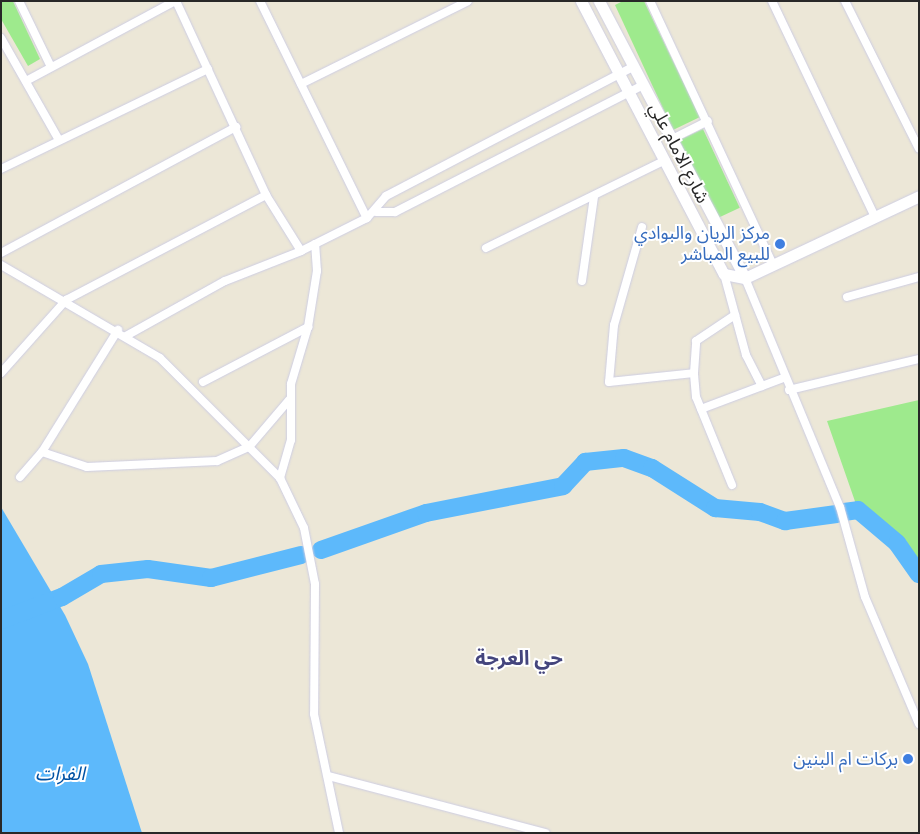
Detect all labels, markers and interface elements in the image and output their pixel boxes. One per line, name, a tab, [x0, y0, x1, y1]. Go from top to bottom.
street label: شارع الامام علي	[644, 99, 714, 207]
place label: مركز الريان والبوادي للبيع المباشر	[634, 223, 770, 266]
marker: مركز الريان والبوادي للبيع المباشر	[774, 238, 786, 250]
district label: حي العرجة	[475, 646, 563, 670]
place label: بركات ام البنين	[793, 748, 898, 770]
marker: بركات ام البنين	[902, 753, 914, 765]
water label: الفرات	[35, 763, 85, 785]

